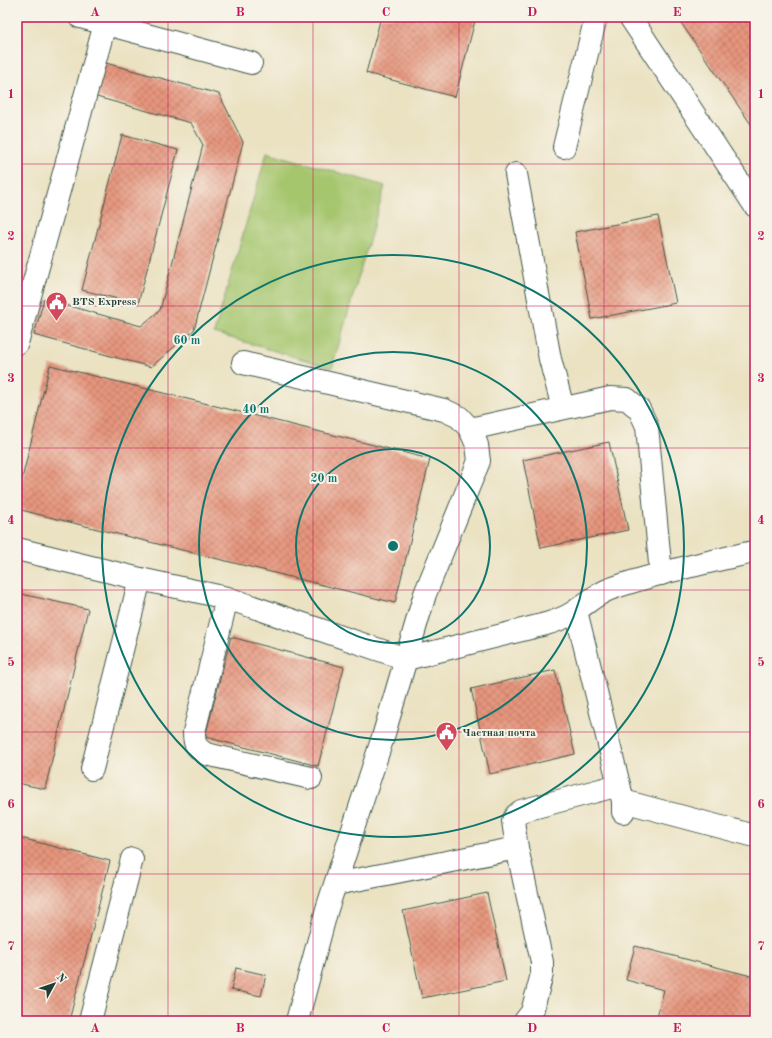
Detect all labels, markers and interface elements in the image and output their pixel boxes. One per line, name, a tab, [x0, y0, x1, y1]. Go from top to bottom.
text: A	[90, 6, 100, 19]
text: B	[235, 6, 245, 19]
text: C	[382, 6, 390, 19]
text: D	[527, 6, 537, 19]
text: E	[673, 6, 682, 19]
text: 1	[7, 88, 15, 101]
text: 1	[757, 88, 765, 101]
text: 2	[7, 230, 15, 243]
text: 2	[757, 230, 765, 243]
public building icon: BTS Express	[44, 289, 70, 322]
place label: BTS Express	[72, 297, 137, 308]
text: 60 m	[174, 335, 201, 347]
text: 3	[7, 372, 15, 385]
text: 3	[757, 372, 765, 385]
text: 40 m	[243, 404, 270, 416]
text: 20 m	[311, 473, 338, 485]
text: 4	[7, 514, 15, 527]
text: 4	[757, 514, 765, 527]
centre of rings	[386, 539, 400, 553]
text: 5	[7, 656, 15, 669]
text: 5	[757, 656, 765, 669]
public building icon: Частная почта	[434, 720, 460, 753]
place label: Частная почта	[462, 728, 536, 739]
text: 6	[7, 798, 15, 811]
text: 6	[757, 798, 765, 811]
text: 7	[7, 940, 15, 953]
text: 7	[757, 940, 765, 953]
north arrow	[34, 964, 74, 1004]
text: N	[54, 972, 68, 986]
text: A	[90, 1022, 100, 1035]
text: B	[235, 1022, 245, 1035]
text: C	[382, 1022, 390, 1035]
text: D	[527, 1022, 537, 1035]
text: E	[673, 1022, 682, 1035]

